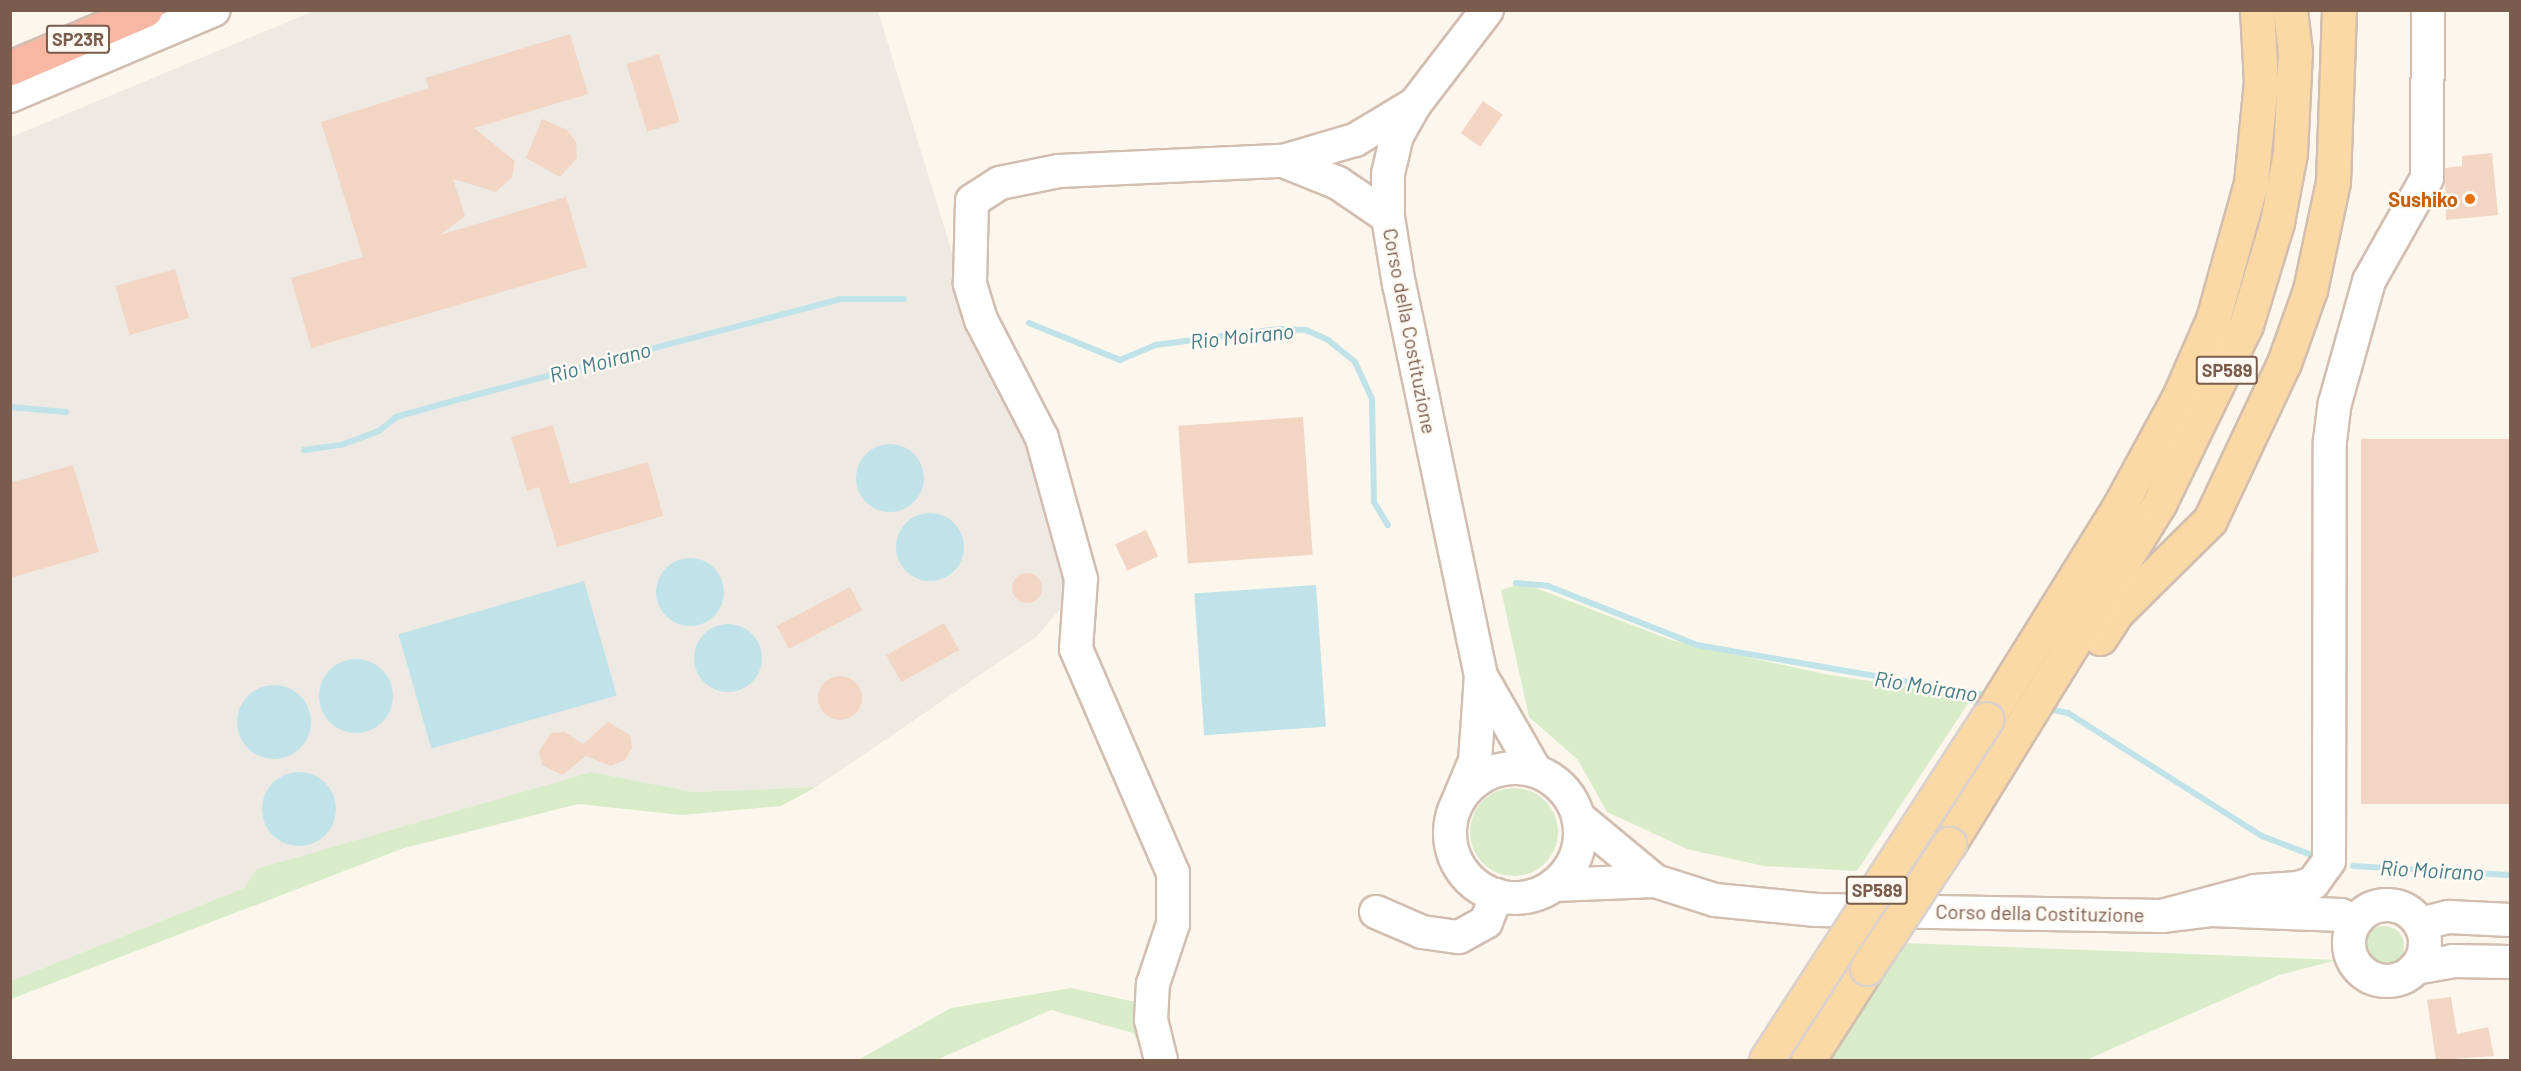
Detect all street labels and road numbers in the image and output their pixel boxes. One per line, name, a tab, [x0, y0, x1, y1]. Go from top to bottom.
road number: SP23R	[45, 24, 111, 54]
street label: Corso della Costituzione	[1378, 226, 1442, 436]
road number: SP589	[2196, 355, 2258, 385]
road number: SP589	[1846, 875, 1908, 905]
street label: Corso della Costituzione	[1935, 899, 2145, 927]

